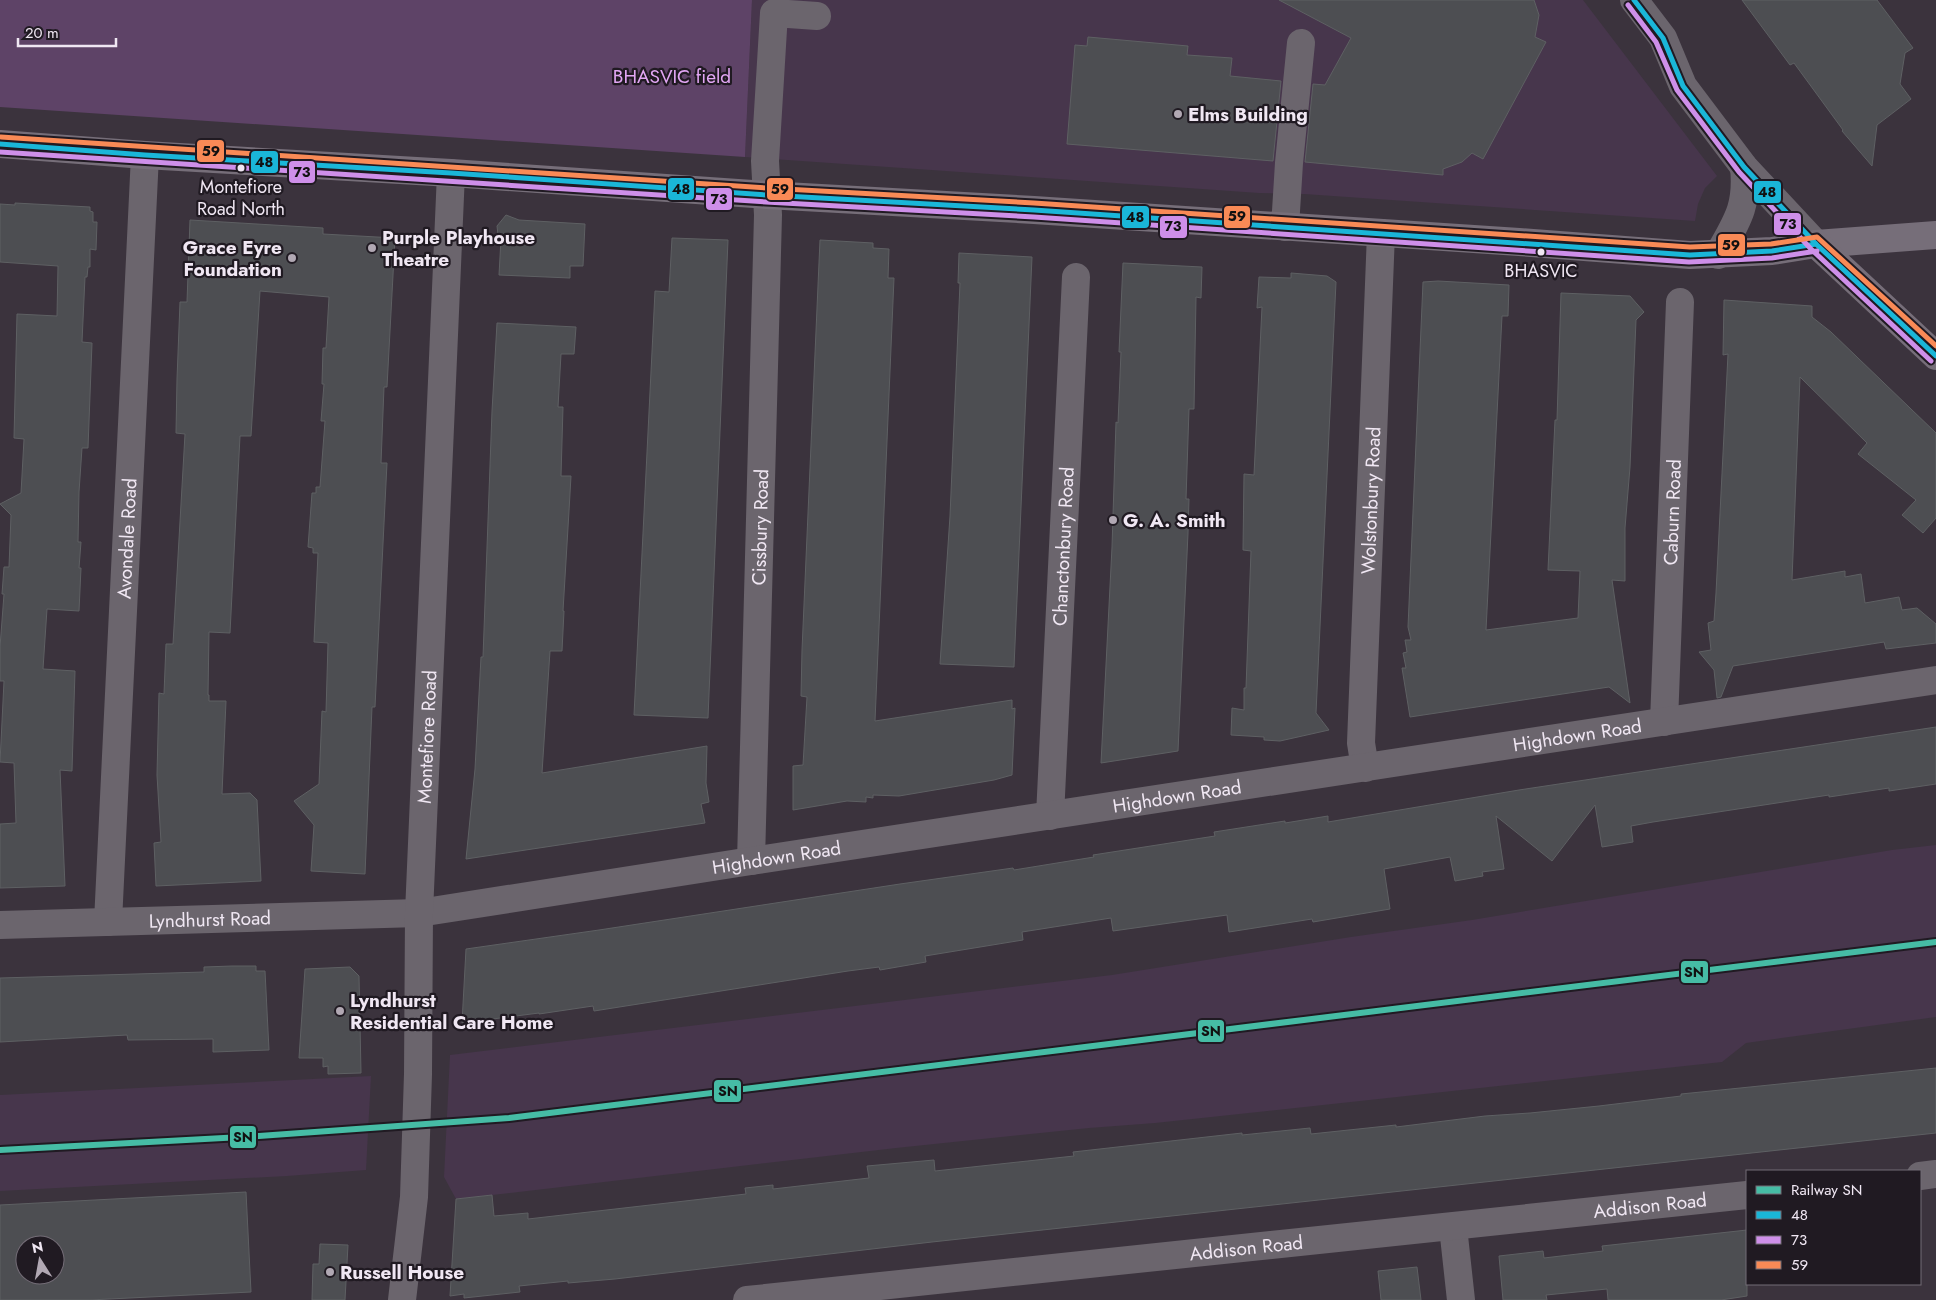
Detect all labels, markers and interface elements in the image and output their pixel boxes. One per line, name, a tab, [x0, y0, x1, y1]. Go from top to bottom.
scale bar	[18, 15, 115, 47]
text: 20 m	[25, 22, 59, 44]
park label: BHASVIC field	[613, 63, 731, 90]
place label: Elms Building	[1188, 101, 1308, 128]
marker: Elms Building	[1172, 108, 1184, 120]
line badge: 59	[196, 139, 225, 163]
text: 59	[202, 141, 220, 161]
line badge: 48	[250, 150, 279, 174]
text: 48	[255, 152, 273, 172]
line badge: 73	[288, 160, 316, 184]
text: 73	[293, 162, 311, 182]
marker: Montefiore Road North	[236, 163, 246, 173]
place label: Montefiore Road North	[197, 174, 285, 222]
line badge: 48	[667, 177, 695, 201]
line badge: 59	[766, 177, 794, 201]
text: 48	[672, 179, 690, 199]
text: 59	[771, 179, 789, 199]
line badge: 48	[1753, 180, 1782, 204]
text: 48	[1758, 182, 1776, 202]
line badge: 73	[705, 187, 733, 211]
text: 73	[710, 189, 728, 209]
line badge: 48	[1121, 205, 1150, 229]
line badge: 59	[1223, 205, 1251, 229]
text: 59	[1228, 206, 1246, 226]
text: 48	[1126, 207, 1144, 227]
line badge: 73	[1773, 212, 1802, 236]
text: 73	[1779, 214, 1797, 234]
line badge: 73	[1159, 215, 1188, 239]
text: 73	[1164, 216, 1182, 236]
place label: Purple Playhouse Theatre	[382, 224, 535, 273]
line badge: 59	[1717, 233, 1746, 257]
place label: Grace Eyre Foundation	[183, 234, 282, 283]
text: 59	[1722, 235, 1740, 255]
marker: Purple Playhouse Theatre	[366, 242, 378, 254]
marker: BHASVIC	[1536, 247, 1546, 257]
marker: Grace Eyre Foundation	[286, 252, 298, 264]
place label: BHASVIC	[1504, 258, 1578, 284]
street label: Wolstonbury Road	[1355, 426, 1387, 575]
street label: Caburn Road	[1657, 459, 1688, 566]
street label: Chanctonbury Road	[1046, 466, 1081, 626]
street label: Cissbury Road	[745, 469, 775, 586]
street label: Avondale Road	[111, 477, 143, 599]
place label: G. A. Smith	[1123, 507, 1226, 534]
marker: G. A. Smith	[1107, 514, 1119, 526]
street label: Montefiore Road	[411, 670, 443, 804]
street label: Highdown Road	[1511, 712, 1644, 758]
street label: Highdown Road	[1111, 773, 1243, 820]
street label: Highdown Road	[710, 834, 843, 881]
street label: Lyndhurst Road	[148, 904, 271, 935]
line badge: SN	[1680, 960, 1709, 984]
text: SN	[1684, 962, 1704, 982]
place label: Lyndhurst Residential Care Home	[350, 987, 553, 1036]
marker: Lyndhurst Residential Care Home	[334, 1005, 346, 1017]
line badge: SN	[1197, 1019, 1225, 1043]
text: SN	[1201, 1021, 1221, 1041]
line badge: SN	[713, 1079, 742, 1103]
text: SN	[718, 1081, 738, 1101]
line badge: SN	[229, 1125, 257, 1149]
text: SN	[233, 1127, 253, 1147]
legend	[1746, 1170, 1921, 1285]
text: Railway SN	[1791, 1179, 1862, 1201]
street label: Addison Road	[1592, 1186, 1708, 1225]
text: 48	[1791, 1204, 1808, 1226]
street label: Addison Road	[1188, 1229, 1304, 1267]
text: 73	[1791, 1229, 1807, 1251]
north arrow	[15, 1235, 65, 1285]
text: N	[30, 1236, 45, 1258]
text: 59	[1791, 1254, 1808, 1276]
place label: Russell House	[340, 1259, 464, 1286]
marker: Russell House	[324, 1266, 336, 1278]

